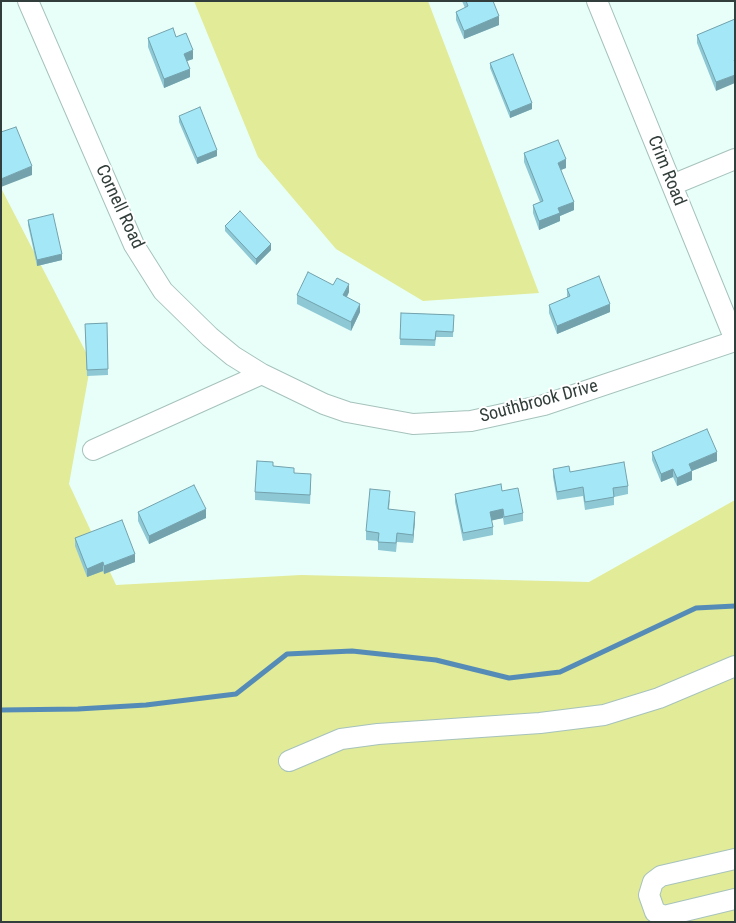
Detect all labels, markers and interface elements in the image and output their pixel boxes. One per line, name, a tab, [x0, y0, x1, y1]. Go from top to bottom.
street label: Crim Road	[642, 133, 690, 209]
street label: Cornell Road	[90, 161, 148, 253]
street label: Southbrook Drive	[478, 376, 600, 428]

